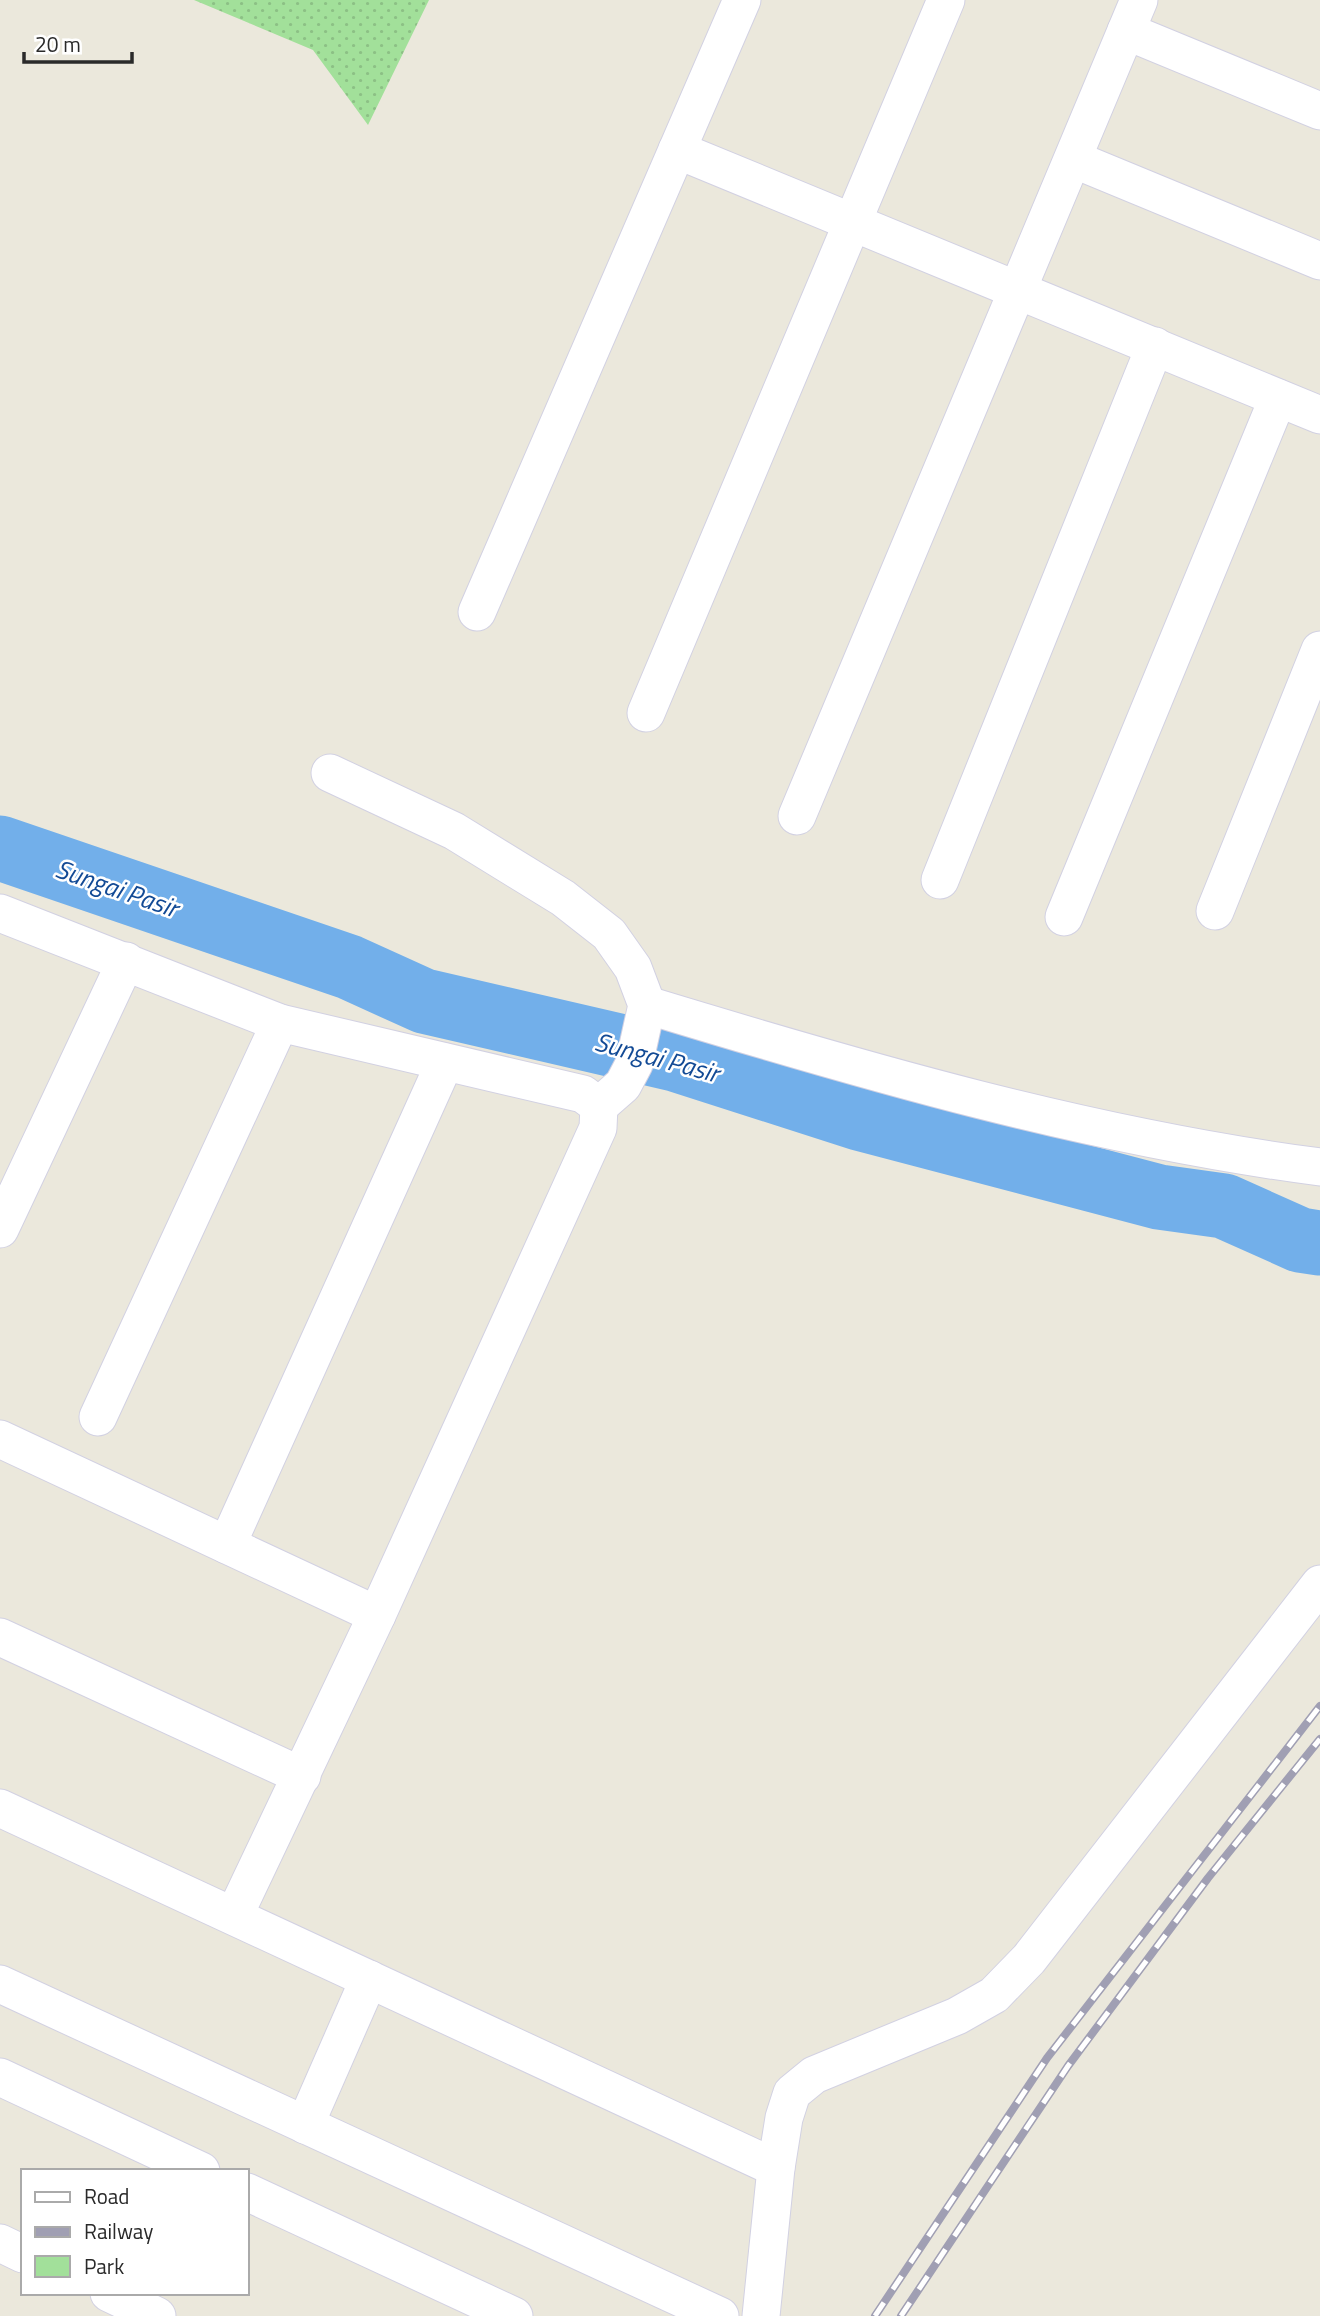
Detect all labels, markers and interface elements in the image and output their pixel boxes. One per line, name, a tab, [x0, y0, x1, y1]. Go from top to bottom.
scale bar	[24, 21, 133, 65]
text: 20 m	[35, 28, 81, 60]
water label: Sungai Pasir	[51, 849, 186, 928]
water label: Sungai Pasir	[591, 1022, 726, 1093]
legend	[21, 2169, 248, 2295]
text: Road	[84, 2180, 129, 2212]
text: Railway	[84, 2215, 153, 2247]
text: Park	[84, 2250, 124, 2282]

